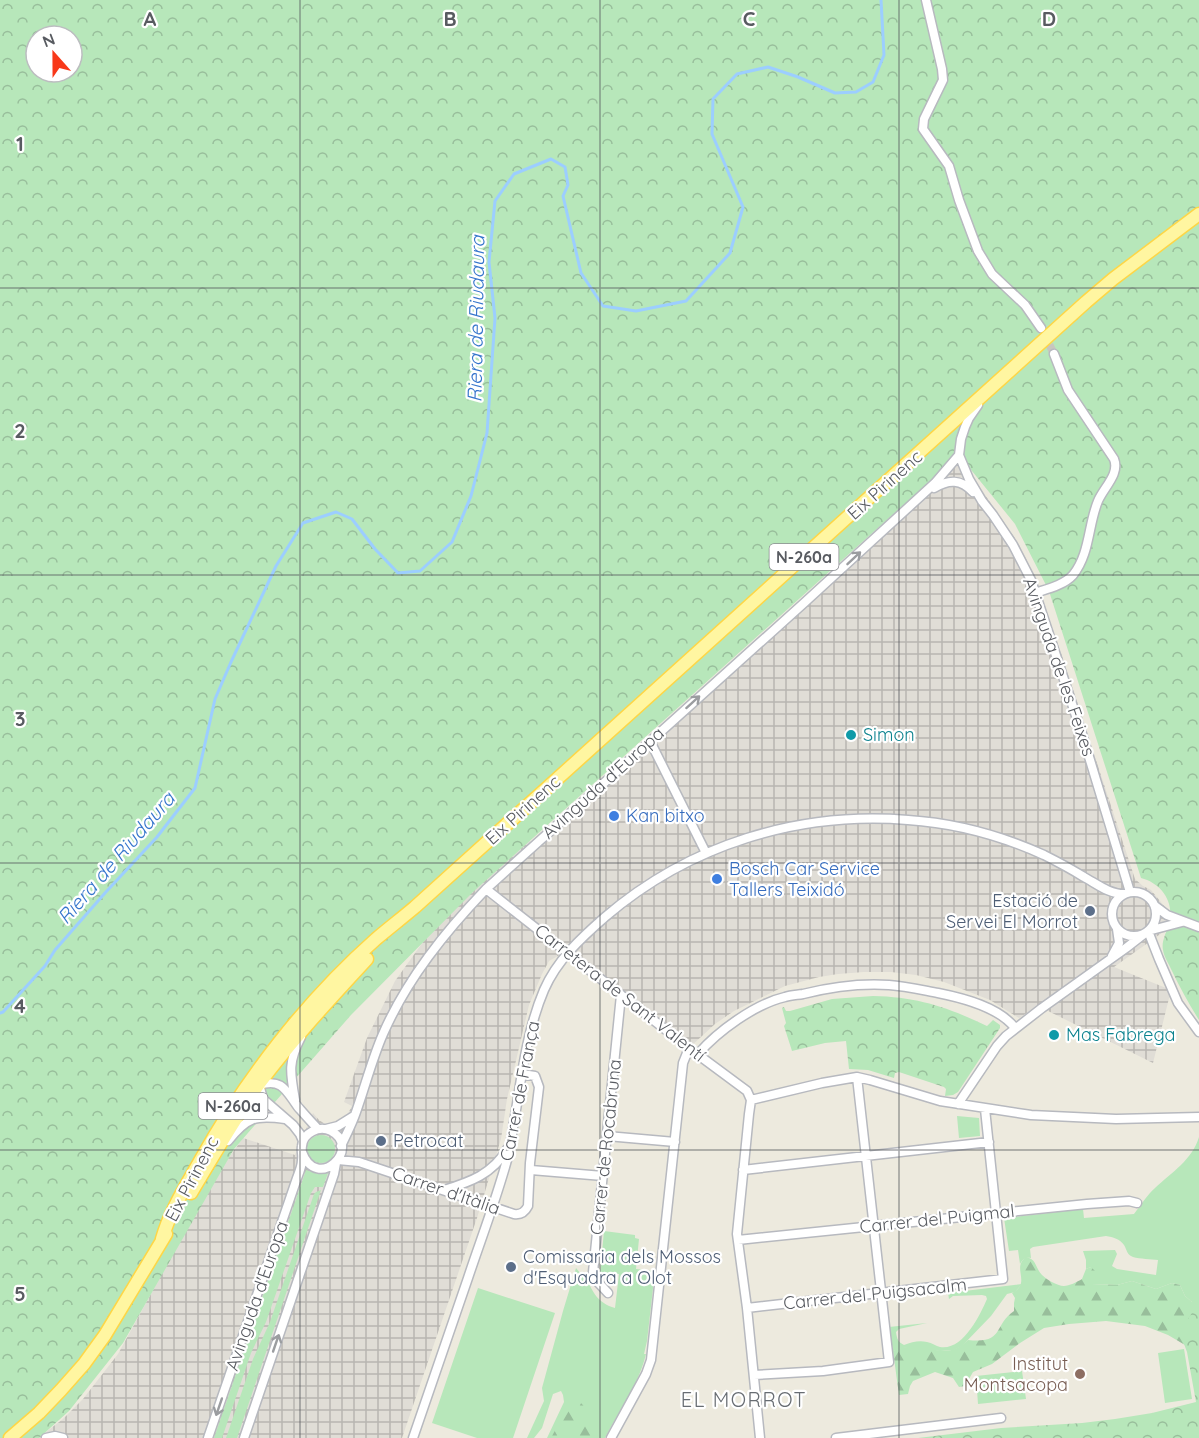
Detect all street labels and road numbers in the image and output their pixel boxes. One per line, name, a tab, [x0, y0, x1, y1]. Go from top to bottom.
street label: Eix Pirinenc	[842, 445, 927, 524]
road number: N-260a	[770, 544, 838, 570]
street label: Avinguda de les Feixes	[1018, 574, 1101, 759]
street label: Avinguda d'Europa	[537, 722, 669, 844]
street label: Eix Pirinenc	[480, 770, 565, 849]
street label: Carretera de Sant Valentí	[530, 919, 710, 1067]
street label: Carrer de França	[495, 1019, 544, 1163]
street label: Carrer de Rocabruna	[585, 1058, 626, 1236]
road number: N-260a	[198, 1093, 268, 1119]
street label: Eix Pirinenc	[159, 1132, 224, 1225]
street label: Carrer d'Itàlia	[389, 1161, 503, 1220]
street label: Carrer del Puigmal	[858, 1199, 1016, 1238]
street label: Avinguda d'Europa	[220, 1218, 293, 1374]
street label: Carrer del Puigsacalm	[782, 1272, 968, 1315]

